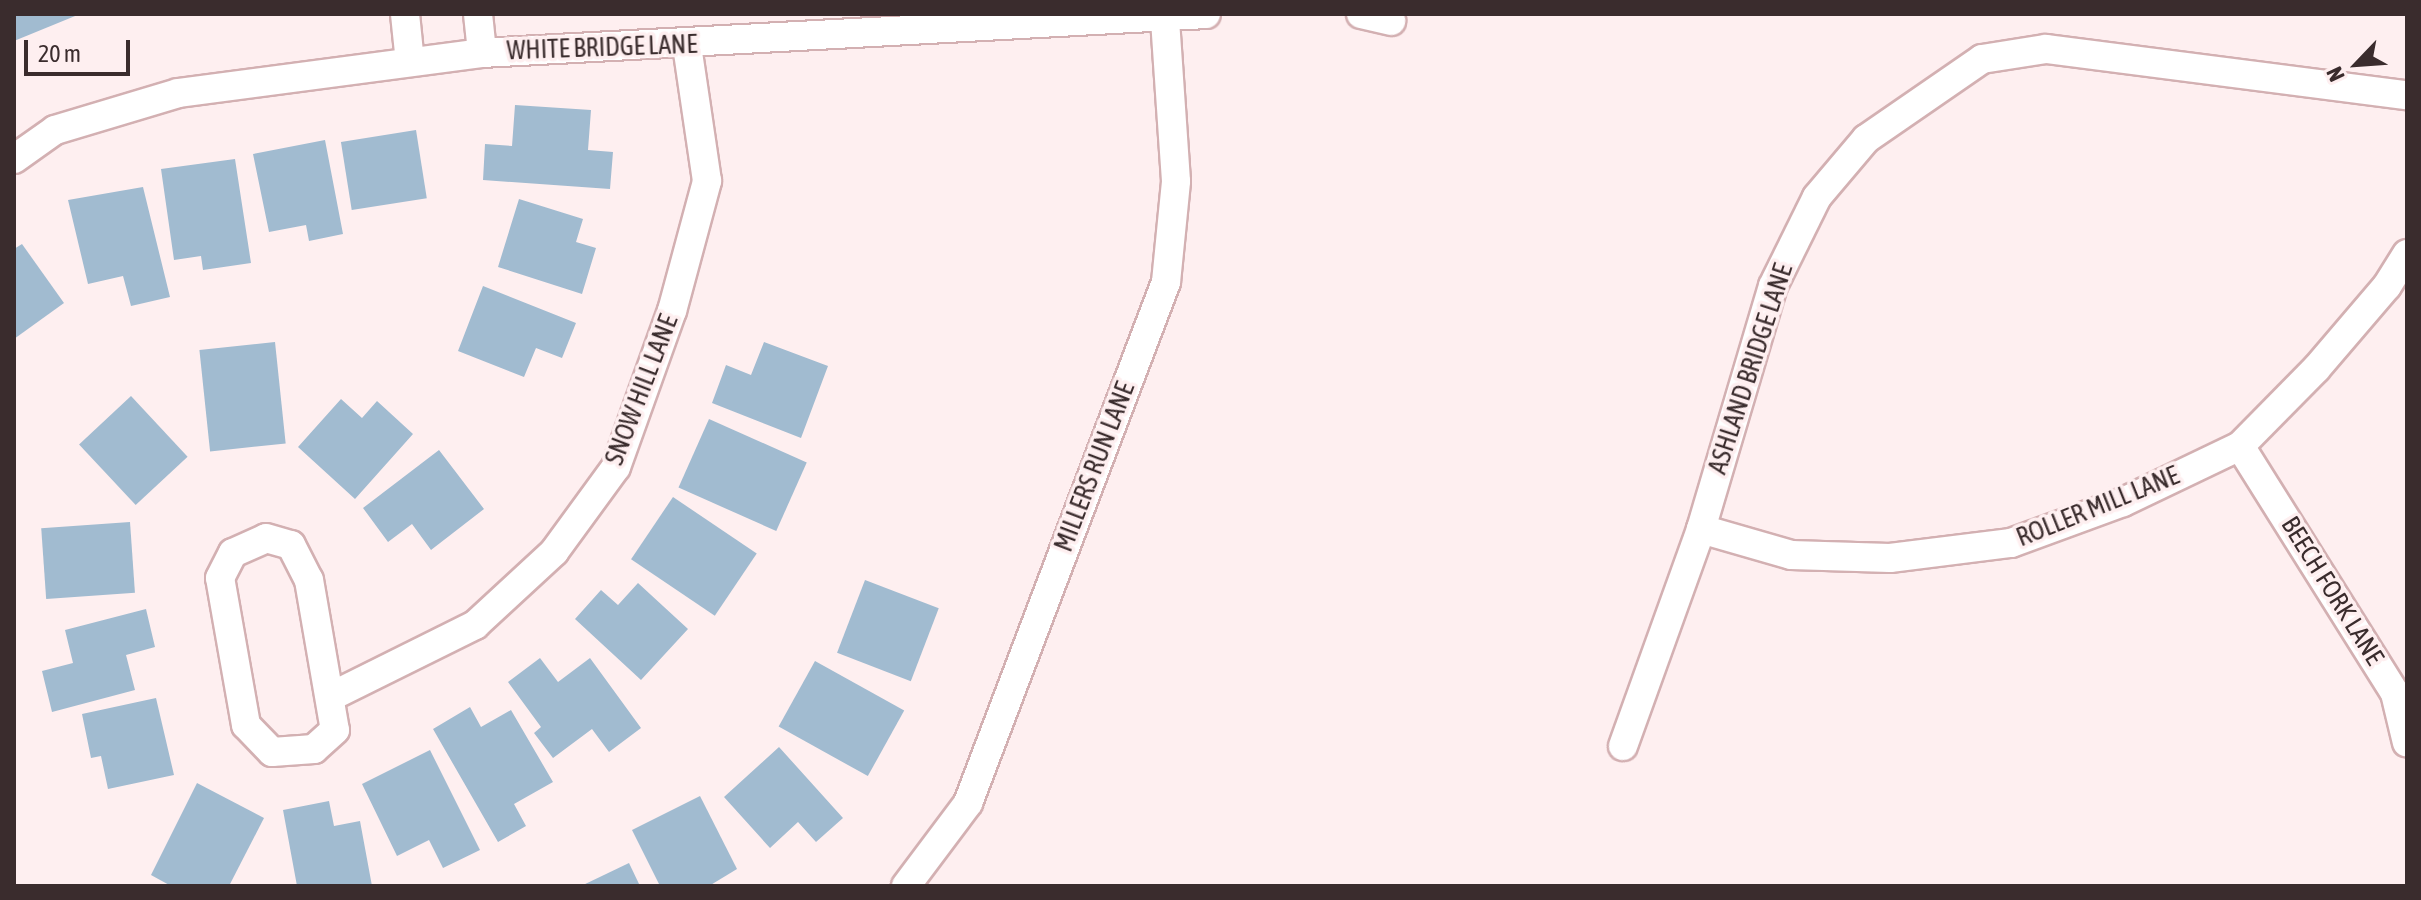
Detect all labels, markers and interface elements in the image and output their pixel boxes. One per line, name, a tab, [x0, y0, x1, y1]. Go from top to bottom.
scale bar	[28, 24, 134, 74]
north arrow	[2317, 24, 2397, 104]
street label: WHITE BRIDGE LANE	[506, 29, 698, 67]
text: 20 m	[38, 40, 81, 67]
text: N	[2321, 63, 2350, 86]
street label: ASHLAND BRIDGE LANE	[1702, 260, 1800, 478]
street label: SNOW HILL LANE	[599, 311, 685, 469]
street label: MILLERS RUN LANE	[1048, 378, 1142, 556]
street label: ROLLER MILL LANE	[2012, 460, 2184, 554]
street label: BEECH FORK LANE	[2274, 511, 2390, 671]

